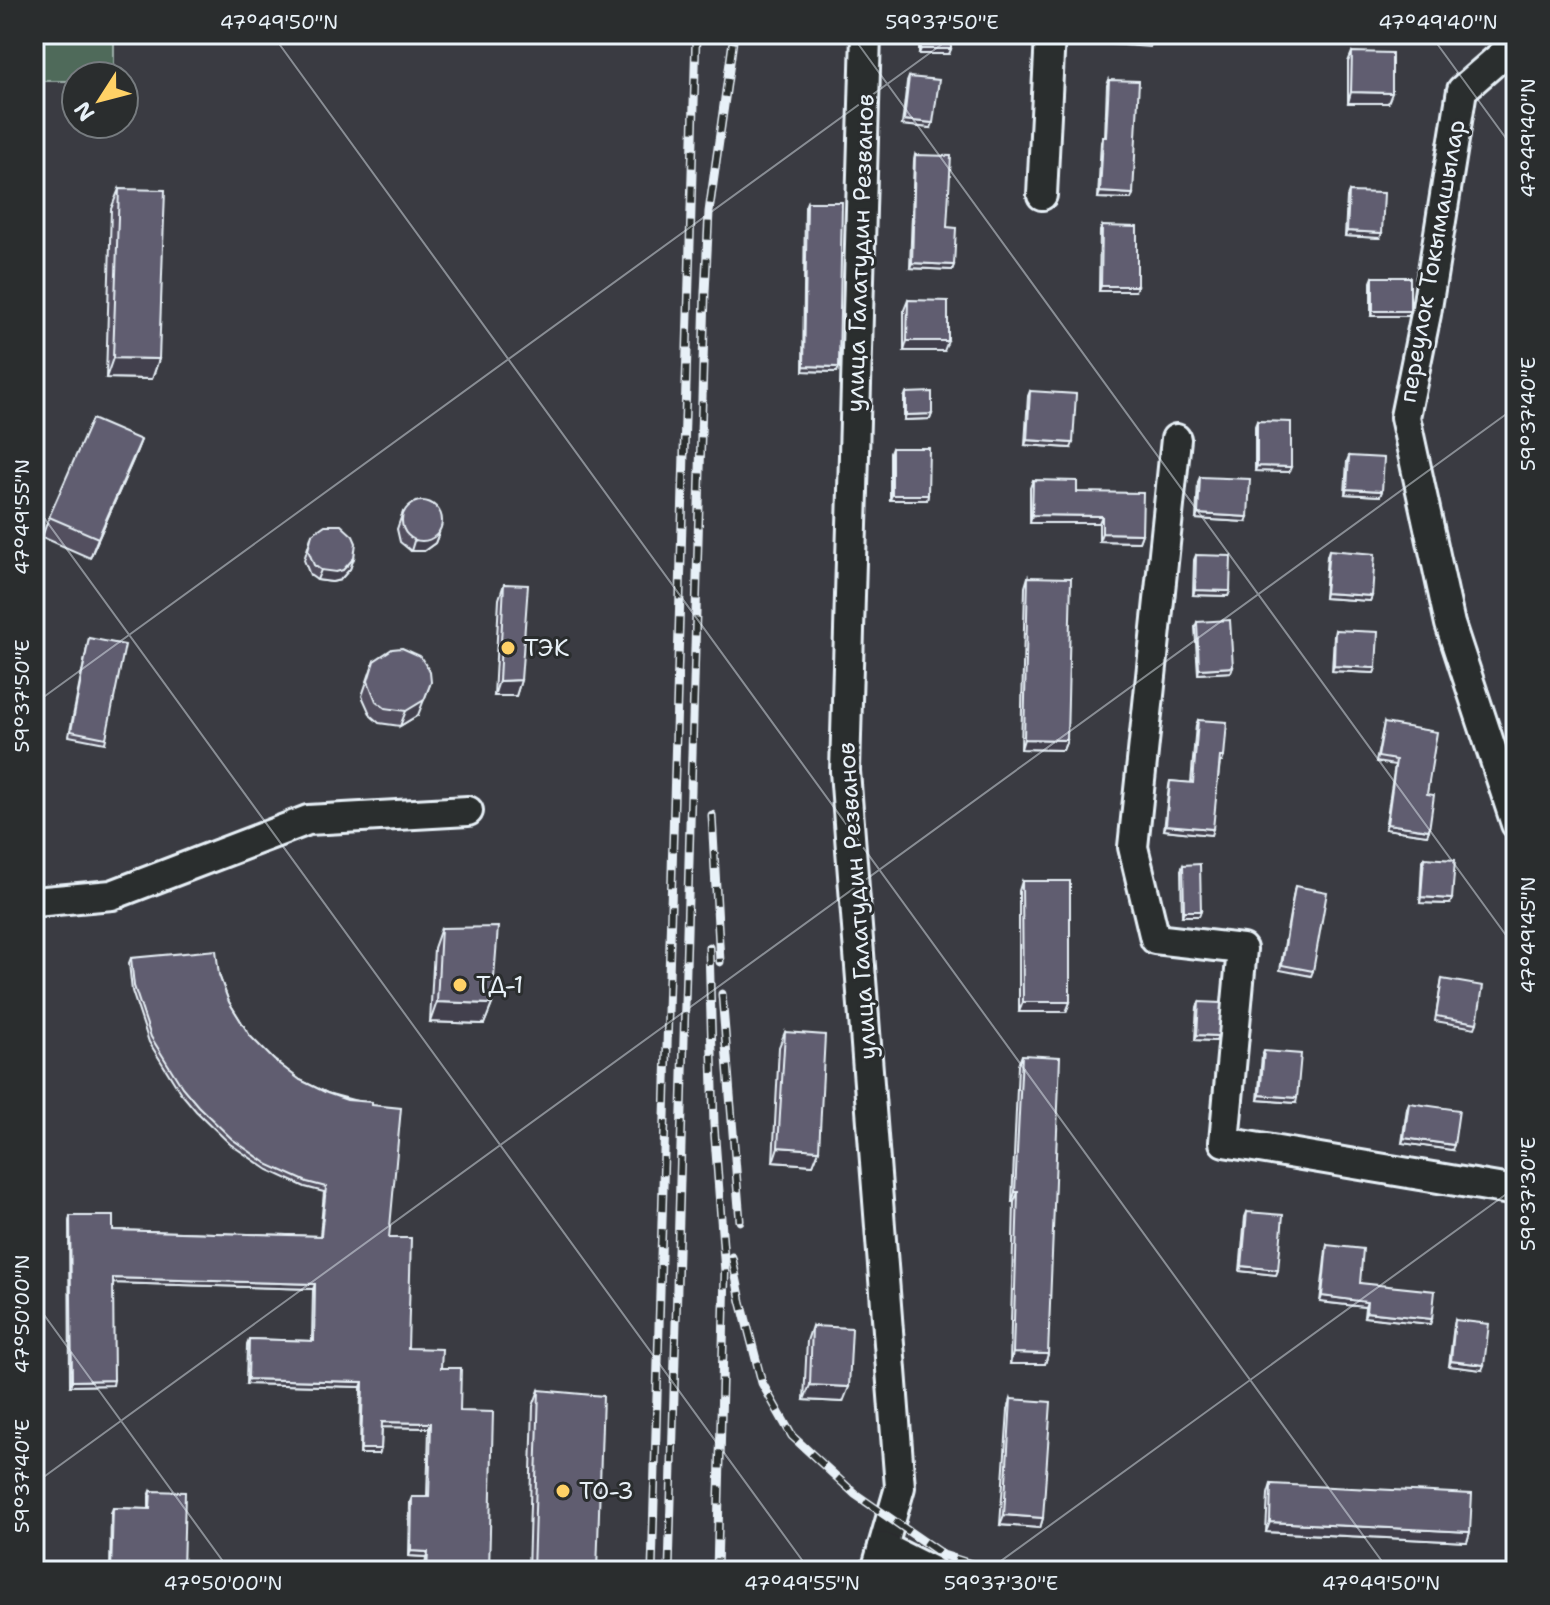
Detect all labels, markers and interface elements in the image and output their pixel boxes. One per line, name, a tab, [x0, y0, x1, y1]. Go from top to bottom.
text: 47°49'50"N	[220, 9, 338, 35]
text: 59°37'50"E	[885, 9, 999, 35]
text: 47°49'40"N	[1378, 9, 1498, 35]
north arrow	[60, 60, 140, 140]
text: 47°49'40"N	[1515, 78, 1541, 198]
street label: улица Галатудин Резванов	[838, 93, 882, 413]
text: N	[67, 96, 101, 127]
street label: переулок Токымашылар	[1391, 117, 1473, 405]
text: 59°37'40"E	[1515, 357, 1541, 471]
text: 47°49'55"N	[9, 459, 35, 575]
place label: ТЭК	[524, 632, 570, 664]
text: 59°37'50"E	[9, 639, 35, 753]
marker: ТЭК	[499, 639, 517, 657]
street label: улица Галатудин Резванов	[830, 741, 884, 1061]
text: 47°49'45"N	[1515, 876, 1541, 994]
place label: ТД-1	[476, 969, 524, 1001]
marker: ТД-1	[451, 976, 469, 994]
text: 59°37'30"E	[1515, 1137, 1541, 1251]
text: 47°50'00"N	[9, 1255, 35, 1373]
text: 59°37'40"E	[9, 1419, 35, 1533]
place label: ТО-3	[579, 1475, 634, 1507]
marker: ТО-3	[554, 1482, 572, 1500]
text: 47°50'00"N	[164, 1570, 282, 1596]
text: 47°49'55"N	[744, 1570, 860, 1596]
text: 59°37'30"E	[944, 1570, 1058, 1596]
text: 47°49'50"N	[1322, 1570, 1440, 1596]

